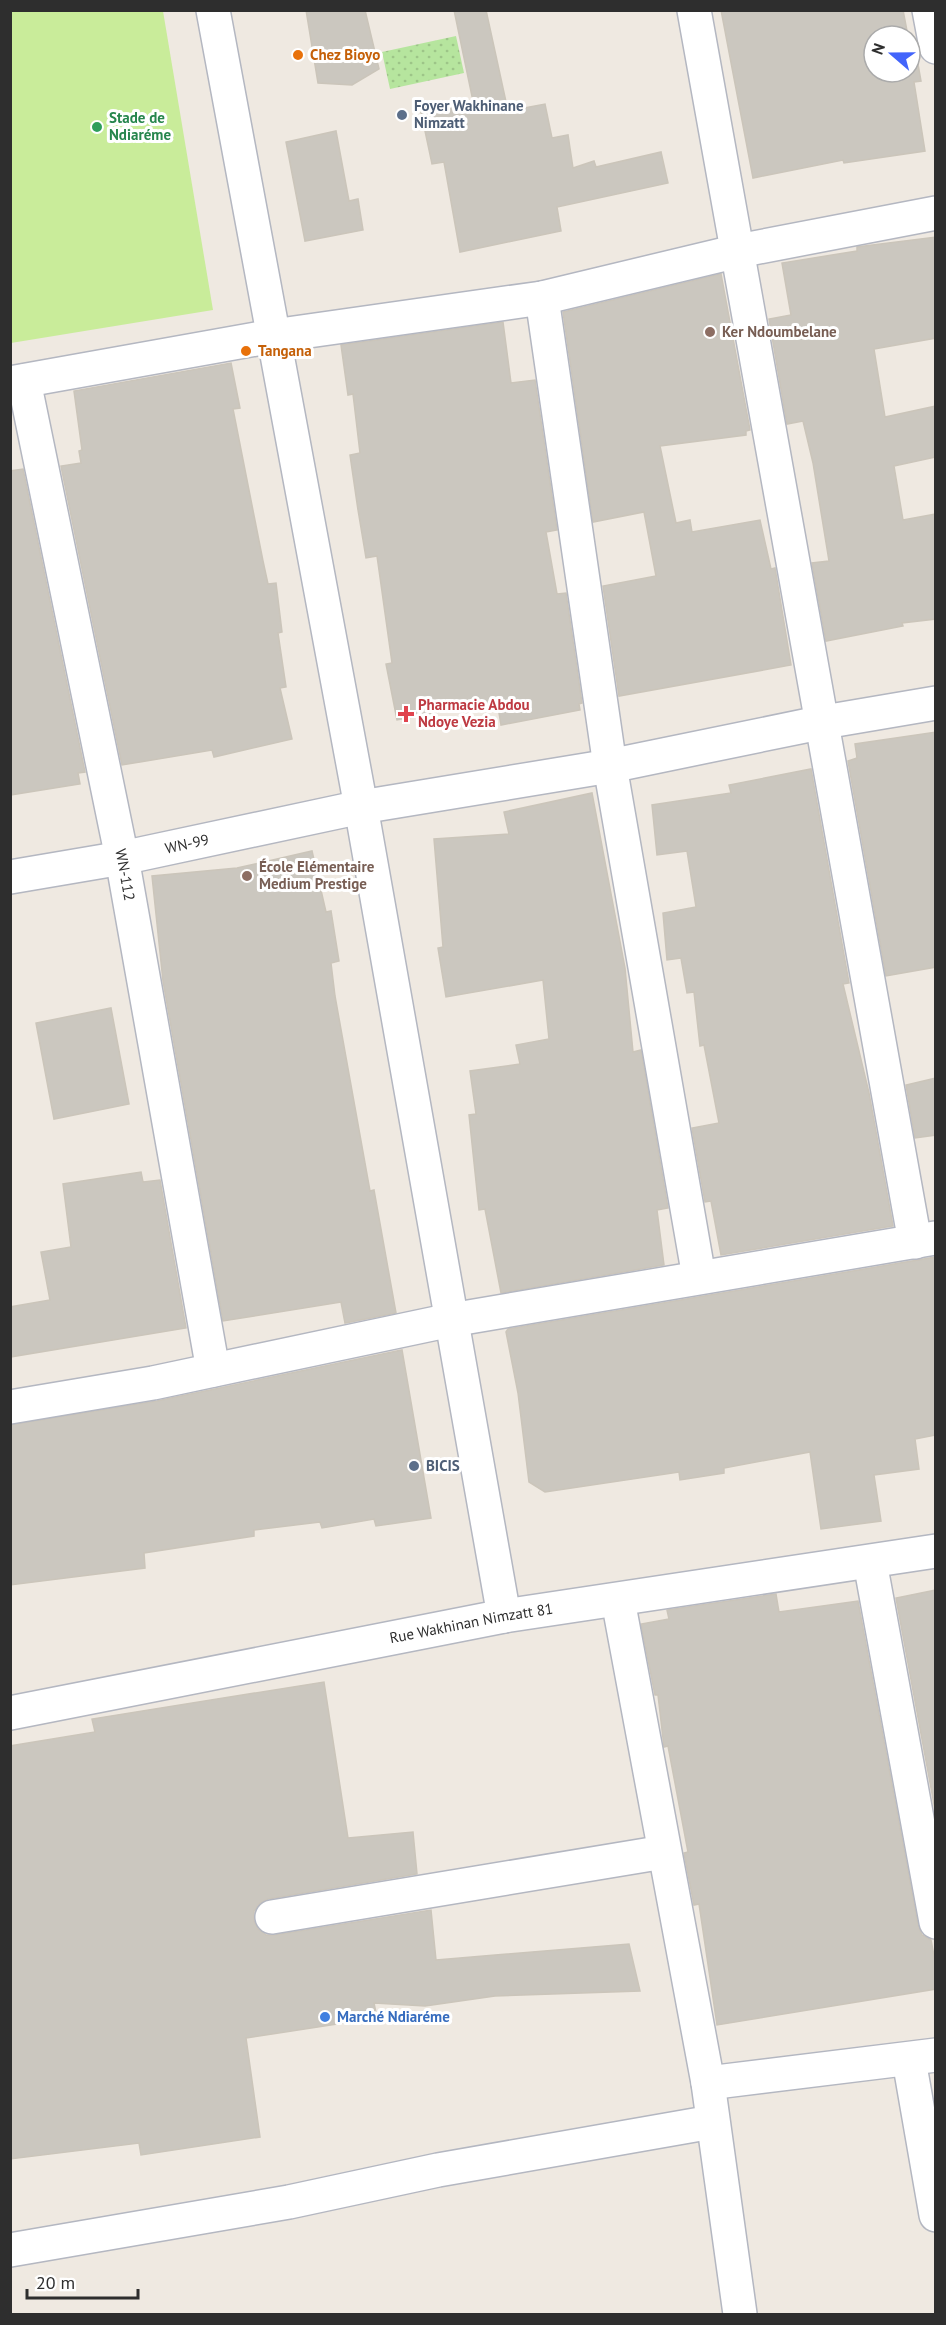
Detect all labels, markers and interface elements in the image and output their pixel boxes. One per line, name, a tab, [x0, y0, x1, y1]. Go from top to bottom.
north arrow	[862, 24, 922, 84]
text: N	[867, 41, 889, 57]
place label: Chez Bioyo	[310, 45, 380, 64]
marker: Chez Bioyo	[291, 48, 305, 62]
place label: Foyer Wakhinane Nimzatt	[414, 96, 524, 132]
place label: Stade de Ndiaréme	[109, 108, 171, 144]
marker: Foyer Wakhinane Nimzatt	[395, 108, 409, 122]
marker: Stade de Ndiaréme	[90, 120, 104, 134]
place label: Ker Ndoumbelane	[722, 322, 837, 341]
marker: Ker Ndoumbelane	[703, 325, 717, 339]
place label: Tangana	[258, 341, 312, 360]
marker: Tangana	[239, 344, 253, 358]
place label: Pharmacie Abdou Ndoye Vezia	[418, 695, 530, 731]
marker: Pharmacie Abdou Ndoye Vezia	[399, 707, 413, 721]
street label: WN-99	[163, 830, 210, 858]
street label: WN-112	[111, 847, 139, 902]
place label: École Elémentaire Medium Prestige	[259, 857, 375, 893]
marker: École Elémentaire Medium Prestige	[240, 869, 254, 883]
place label: BICIS	[426, 1456, 460, 1475]
marker: BICIS	[407, 1459, 421, 1473]
street label: Rue Wakhinan Nimzatt 81	[388, 1599, 554, 1647]
place label: Marché Ndiaréme	[337, 2007, 450, 2026]
marker: Marché Ndiaréme	[318, 2010, 332, 2024]
scale bar	[27, 2262, 138, 2300]
text: 20 m	[36, 2271, 75, 2294]

